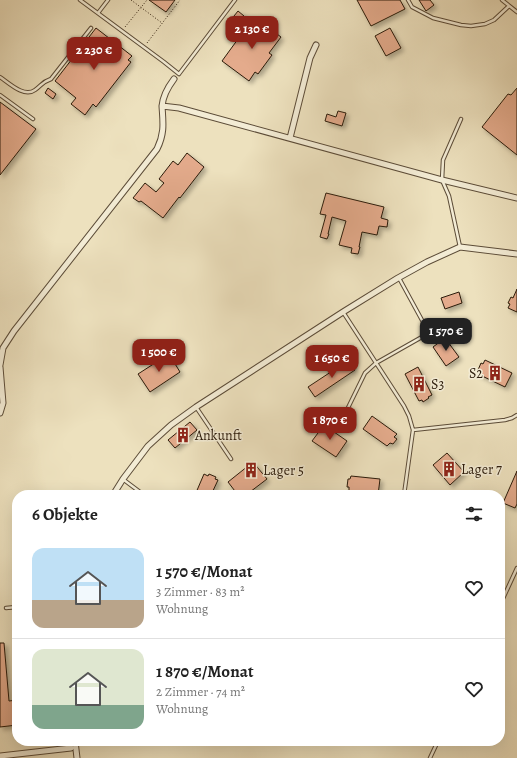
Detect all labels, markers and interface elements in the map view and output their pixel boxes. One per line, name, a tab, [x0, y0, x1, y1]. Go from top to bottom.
pin: 2 130 €	[215, 16, 289, 50]
text: 2 130 €	[234, 20, 270, 37]
pin: 2 230 €	[57, 37, 131, 71]
text: 2 230 €	[76, 41, 112, 58]
pin: 1 570 €	[409, 318, 483, 352]
text: 1 570 €	[429, 322, 463, 339]
pin: 1 500 €	[122, 339, 196, 373]
text: 1 500 €	[141, 343, 177, 360]
pin: 1 650 €	[295, 345, 369, 379]
text: 1 650 €	[315, 349, 349, 366]
place label: S2	[469, 364, 483, 383]
building icon: S2	[486, 364, 504, 382]
building icon: S3	[410, 375, 428, 393]
place label: S3	[431, 375, 444, 394]
pin: 1 870 €	[293, 407, 367, 441]
text: 1 870 €	[313, 411, 347, 428]
building icon: Ankunft	[174, 426, 192, 444]
place label: Ankunft	[194, 426, 242, 445]
building icon: Lager 7	[440, 460, 458, 478]
place label: Lager 7	[461, 460, 502, 479]
building icon: Lager 5	[242, 461, 260, 479]
place label: Lager 5	[263, 461, 304, 480]
text: 6 Objekte	[32, 503, 98, 526]
icon: filters	[463, 503, 485, 525]
text: 1 570 €/Monat	[156, 560, 253, 583]
icon: home	[64, 564, 112, 612]
icon: heart	[463, 577, 485, 599]
text: 3 Zimmer · 83 m²	[156, 583, 245, 600]
text: Wohnung	[156, 600, 208, 617]
text: 1 870 €/Monat	[156, 660, 254, 683]
icon: home	[64, 665, 112, 713]
icon: heart	[463, 678, 485, 700]
text: 2 Zimmer · 74 m²	[156, 683, 245, 700]
text: Wohnung	[156, 700, 208, 717]

